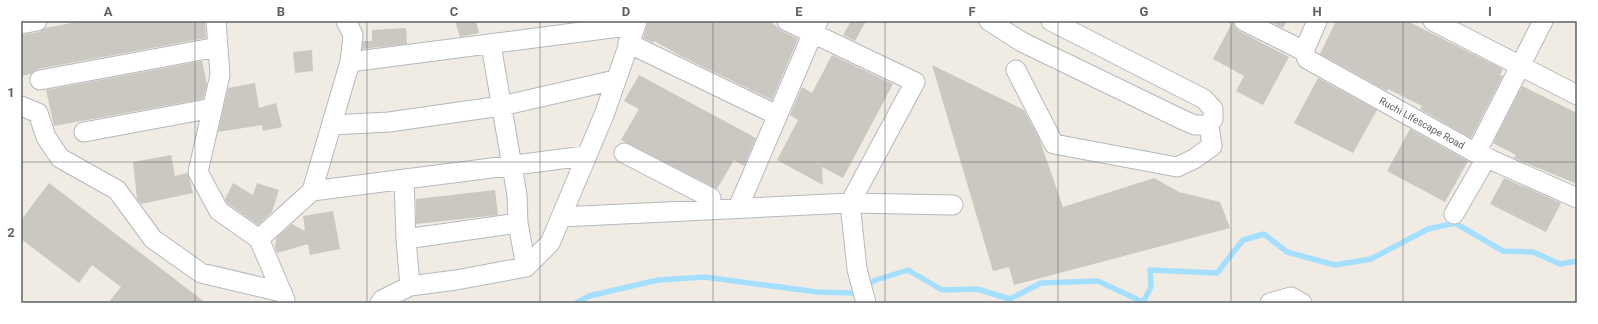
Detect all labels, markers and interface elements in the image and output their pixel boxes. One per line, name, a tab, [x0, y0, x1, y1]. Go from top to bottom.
text: A	[104, 4, 113, 19]
text: B	[277, 4, 285, 19]
text: C	[450, 4, 459, 19]
text: D	[622, 4, 630, 19]
text: E	[795, 4, 803, 19]
text: F	[968, 4, 976, 19]
text: G	[1140, 4, 1149, 19]
text: H	[1312, 4, 1322, 19]
text: I	[1488, 4, 1492, 19]
text: 1	[7, 85, 15, 100]
street label: Ruchi Lifescape Road	[1377, 95, 1467, 151]
text: 2	[7, 225, 15, 240]

